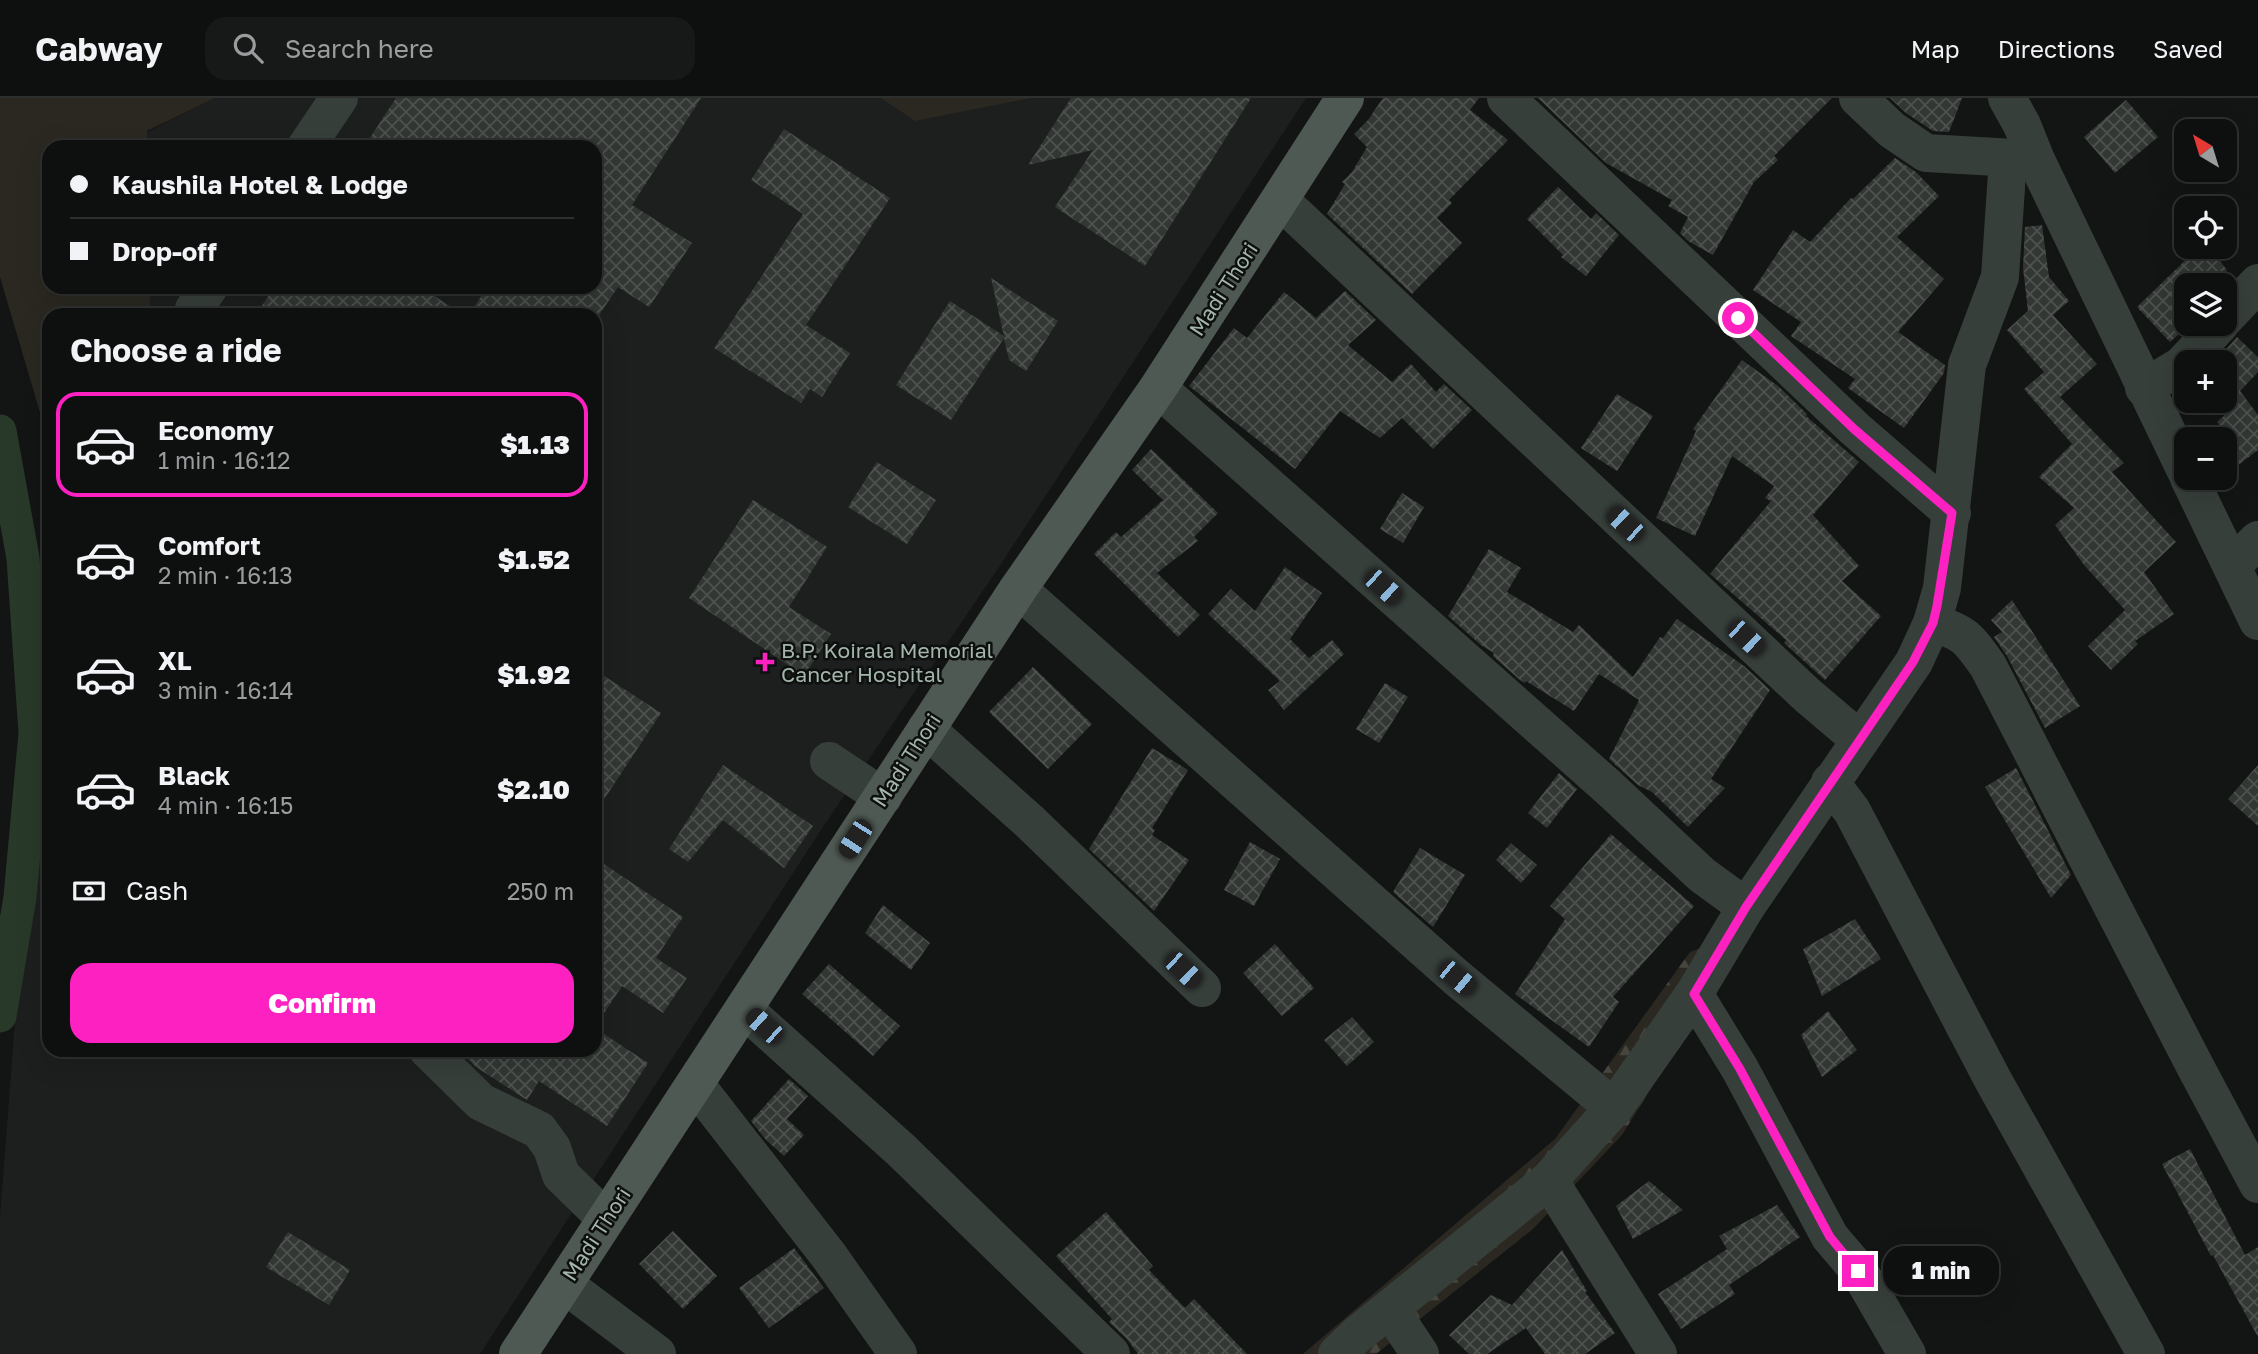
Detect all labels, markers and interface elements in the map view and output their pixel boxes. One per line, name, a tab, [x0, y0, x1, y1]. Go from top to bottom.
search box	[205, 17, 695, 80]
text: Cabway	[35, 29, 163, 68]
icon: search	[229, 29, 267, 67]
text: Search here	[285, 33, 434, 64]
text: Map	[1911, 34, 1960, 63]
text: Directions	[1998, 34, 2115, 63]
text: Saved	[2153, 34, 2223, 63]
north arrow	[2174, 119, 2236, 182]
map controls	[2174, 119, 2237, 490]
text: Kaushila Hotel & Lodge	[112, 169, 408, 200]
button: locate	[2174, 196, 2237, 259]
text: Drop-off	[112, 236, 217, 267]
street label: Madi Thori	[1183, 237, 1263, 341]
button: layers	[2174, 273, 2237, 336]
route start	[1722, 302, 1754, 334]
text: Choose a ride	[70, 331, 282, 369]
button: +	[2174, 350, 2237, 413]
icon: car	[74, 413, 137, 476]
text: Economy	[158, 415, 274, 446]
button: −	[2174, 427, 2237, 490]
text: $1.13	[500, 429, 570, 460]
text: 1 min · 16:12	[158, 446, 290, 474]
car	[1603, 502, 1648, 546]
icon: car	[74, 528, 137, 591]
text: Comfort	[158, 530, 261, 561]
text: $1.52	[498, 544, 570, 575]
text: 2 min · 16:13	[158, 561, 293, 589]
car	[1361, 565, 1406, 609]
car	[1724, 616, 1769, 660]
place label: B.P. Koirala Memorial Cancer Hospital	[781, 637, 993, 687]
icon: car	[74, 643, 137, 706]
text: XL	[158, 645, 192, 676]
marker: B.P. Koirala Memorial Cancer Hospital	[755, 652, 775, 672]
text: $1.92	[497, 659, 570, 690]
text: 3 min · 16:14	[158, 676, 293, 704]
street label: Madi Thori	[866, 708, 946, 812]
icon: car	[74, 758, 137, 821]
text: Black	[158, 760, 230, 791]
text: $2.10	[497, 774, 570, 805]
text: 4 min · 16:15	[158, 791, 293, 819]
car	[835, 816, 876, 862]
icon: cash	[70, 872, 108, 910]
text: Cash	[126, 875, 188, 906]
text: 250 m	[507, 877, 574, 905]
car	[1161, 948, 1206, 992]
car	[1435, 956, 1480, 1000]
button: Confirm	[70, 963, 574, 1043]
car	[742, 1004, 787, 1048]
street label: Madi Thori	[556, 1182, 636, 1286]
callout: 1 min	[1882, 1246, 1998, 1296]
route end	[1842, 1255, 1874, 1287]
text: 1 min	[1912, 1256, 1970, 1284]

